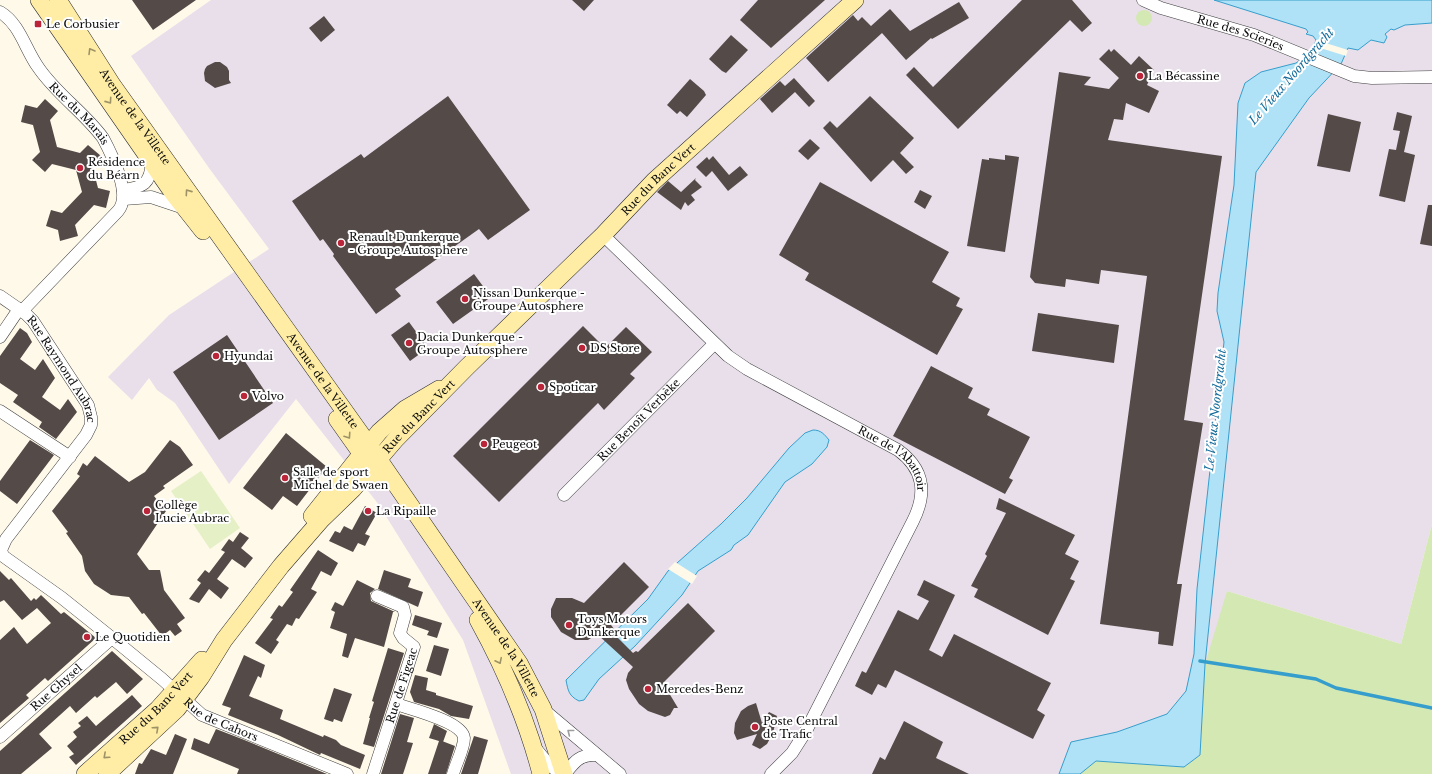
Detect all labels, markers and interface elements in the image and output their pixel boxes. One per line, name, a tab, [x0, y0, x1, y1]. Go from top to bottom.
street label: Rue des Scieries	[1195, 12, 1286, 54]
place label: Le Corbusier	[46, 17, 120, 31]
marker: Le Corbusier	[33, 19, 43, 29]
water label: Le Vieux Noordgracht	[1244, 24, 1337, 128]
one-way arrow	[88, 48, 96, 55]
street label: Avenue de la Villette	[96, 65, 174, 168]
place label: La Bécassine	[1148, 69, 1219, 83]
marker: La Bécassine	[1135, 71, 1145, 81]
street label: Rue du Marais	[46, 79, 112, 147]
one-way arrow	[104, 97, 112, 104]
street label: Rue du Banc Vert	[618, 140, 699, 218]
place label: Résidence du Béarn	[88, 155, 145, 182]
marker: Résidence du Béarn	[75, 163, 85, 173]
one-way arrow	[186, 190, 193, 197]
place label: Renault Dunkerque - Groupe Autosphere	[349, 230, 468, 257]
marker: Renault Dunkerque - Groupe Autosphere	[336, 238, 346, 248]
place label: Nissan Dunkerque - Groupe Autosphere	[473, 286, 585, 313]
marker: Nissan Dunkerque - Groupe Autosphere	[460, 294, 470, 304]
street label: Rue Raymond Aubrac	[24, 312, 98, 423]
street label: Avenue de la Villette	[283, 329, 362, 432]
place label: Dacia Dunkerque - Groupe Autosphere	[417, 330, 528, 357]
marker: Dacia Dunkerque - Groupe Autosphere	[404, 338, 414, 348]
place label: DS Store	[590, 341, 640, 355]
marker: DS Store	[577, 343, 587, 353]
water label: Le Vieux Noordgracht	[1201, 348, 1229, 473]
place label: Hyundai	[224, 349, 273, 363]
marker: Hyundai	[211, 351, 221, 361]
street label: Rue Benoît Verbèke	[595, 375, 683, 464]
street label: Rue du Banc Vert	[380, 376, 458, 456]
place label: Spoticar	[549, 380, 597, 394]
marker: Spoticar	[536, 382, 546, 392]
place label: Volvo	[251, 389, 284, 403]
marker: Volvo	[239, 391, 249, 401]
street label: Rue de l'Abattoir	[856, 423, 928, 493]
one-way arrow	[343, 432, 351, 439]
place label: Peugeot	[492, 437, 538, 451]
marker: Peugeot	[479, 439, 489, 449]
place label: Salle de sport Michel de Swaen	[293, 465, 389, 492]
marker: Salle de sport Michel de Swaen	[280, 473, 290, 483]
place label: Collège Lucie Aubrac	[155, 498, 229, 525]
place label: La Ripaille	[376, 504, 436, 518]
marker: Collège Lucie Aubrac	[142, 506, 152, 516]
marker: La Ripaille	[363, 506, 373, 516]
street label: Avenue de la Villette	[469, 595, 543, 700]
place label: Toys Motors Dunkerque	[577, 612, 647, 639]
marker: Toys Motors Dunkerque	[564, 620, 574, 630]
place label: Le Quotidien	[95, 630, 171, 644]
marker: Le Quotidien	[82, 632, 92, 642]
street label: Rue de Figeac	[383, 646, 420, 725]
one-way arrow	[494, 657, 502, 664]
street label: Rue Ghysel	[27, 661, 85, 714]
street label: Rue du Banc Vert	[116, 668, 196, 747]
place label: Mercedes-Benz	[656, 682, 743, 696]
marker: Mercedes-Benz	[643, 684, 653, 694]
street label: Rue de Cahors	[181, 695, 260, 744]
place label: Poste Central de Trafic	[763, 714, 838, 741]
marker: Poste Central de Trafic	[750, 722, 760, 732]
one-way arrow	[151, 726, 159, 733]
one-way arrow	[567, 730, 574, 737]
one-way arrow	[103, 751, 111, 758]

